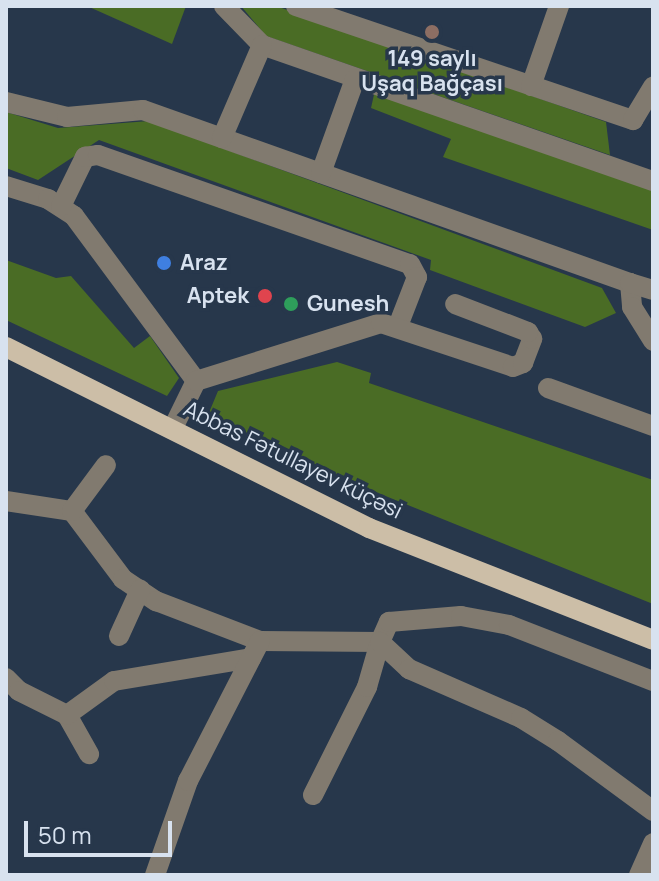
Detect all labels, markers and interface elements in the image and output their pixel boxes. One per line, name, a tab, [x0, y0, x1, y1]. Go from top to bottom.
marker: 149 saylı Uşaq Bağçası	[423, 23, 441, 41]
place label: 149 saylı Uşaq Bağçası	[361, 45, 503, 96]
place label: Araz	[180, 250, 228, 276]
marker: Araz	[155, 254, 173, 272]
place label: Aptek	[187, 283, 249, 309]
marker: Aptek	[256, 287, 274, 305]
place label: Gunesh	[307, 291, 389, 317]
marker: Gunesh	[282, 295, 300, 313]
street label: Abbas Fətullayev küçəsi	[179, 396, 407, 524]
scale bar	[28, 805, 176, 855]
text: 50 m	[38, 818, 92, 851]

